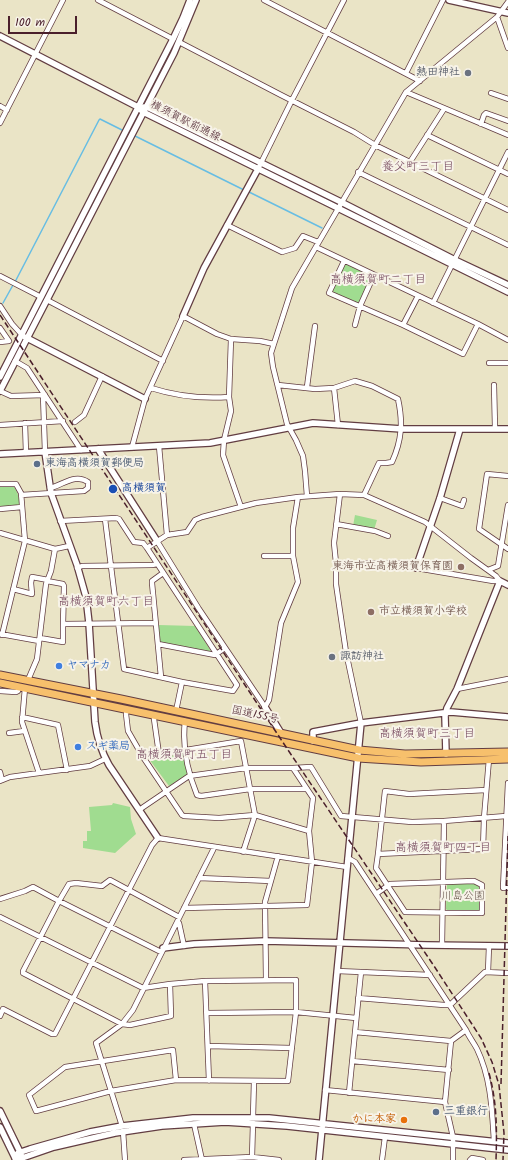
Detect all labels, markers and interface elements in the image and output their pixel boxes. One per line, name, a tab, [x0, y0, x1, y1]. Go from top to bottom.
scale bar	[10, 8, 79, 34]
text: 100 m	[15, 13, 45, 32]
place label: 熱田神社	[416, 66, 460, 80]
marker: 熱田神社	[463, 68, 473, 78]
street label: 横須賀駅前通線	[148, 99, 222, 145]
district label: 養父町三丁目	[382, 161, 454, 175]
district label: 高横須賀町二丁目	[330, 274, 426, 288]
place label: 東海高横須賀郵便局	[45, 457, 144, 471]
marker: 東海高横須賀郵便局	[32, 459, 42, 469]
place label: 高横須賀	[122, 482, 166, 496]
marker: 高横須賀	[107, 483, 119, 495]
place label: 東海市立高横須賀保育園	[332, 560, 453, 574]
marker: 東海市立高横須賀保育園	[456, 562, 466, 572]
district label: 高横須賀町六丁目	[58, 596, 154, 610]
place label: 市立横須賀小学校	[379, 605, 467, 619]
marker: 市立横須賀小学校	[366, 607, 376, 617]
place label: 諏訪神社	[340, 650, 384, 664]
marker: 諏訪神社	[327, 652, 337, 662]
place label: ヤマナカ	[67, 659, 111, 673]
marker: ヤマナカ	[54, 661, 64, 671]
street label: 国道155号	[230, 705, 280, 727]
district label: 高横須賀町三丁目	[379, 728, 475, 742]
place label: スギ薬局	[86, 740, 130, 754]
marker: スギ薬局	[73, 742, 83, 752]
district label: 高横須賀町五丁目	[136, 749, 232, 763]
district label: 高横須賀町四丁目	[395, 842, 491, 856]
park label: 川島公園	[441, 890, 485, 904]
place label: 三重銀行	[444, 1105, 488, 1119]
marker: 三重銀行	[431, 1107, 441, 1117]
place label: かに本家	[352, 1113, 396, 1127]
marker: かに本家	[399, 1115, 409, 1125]

